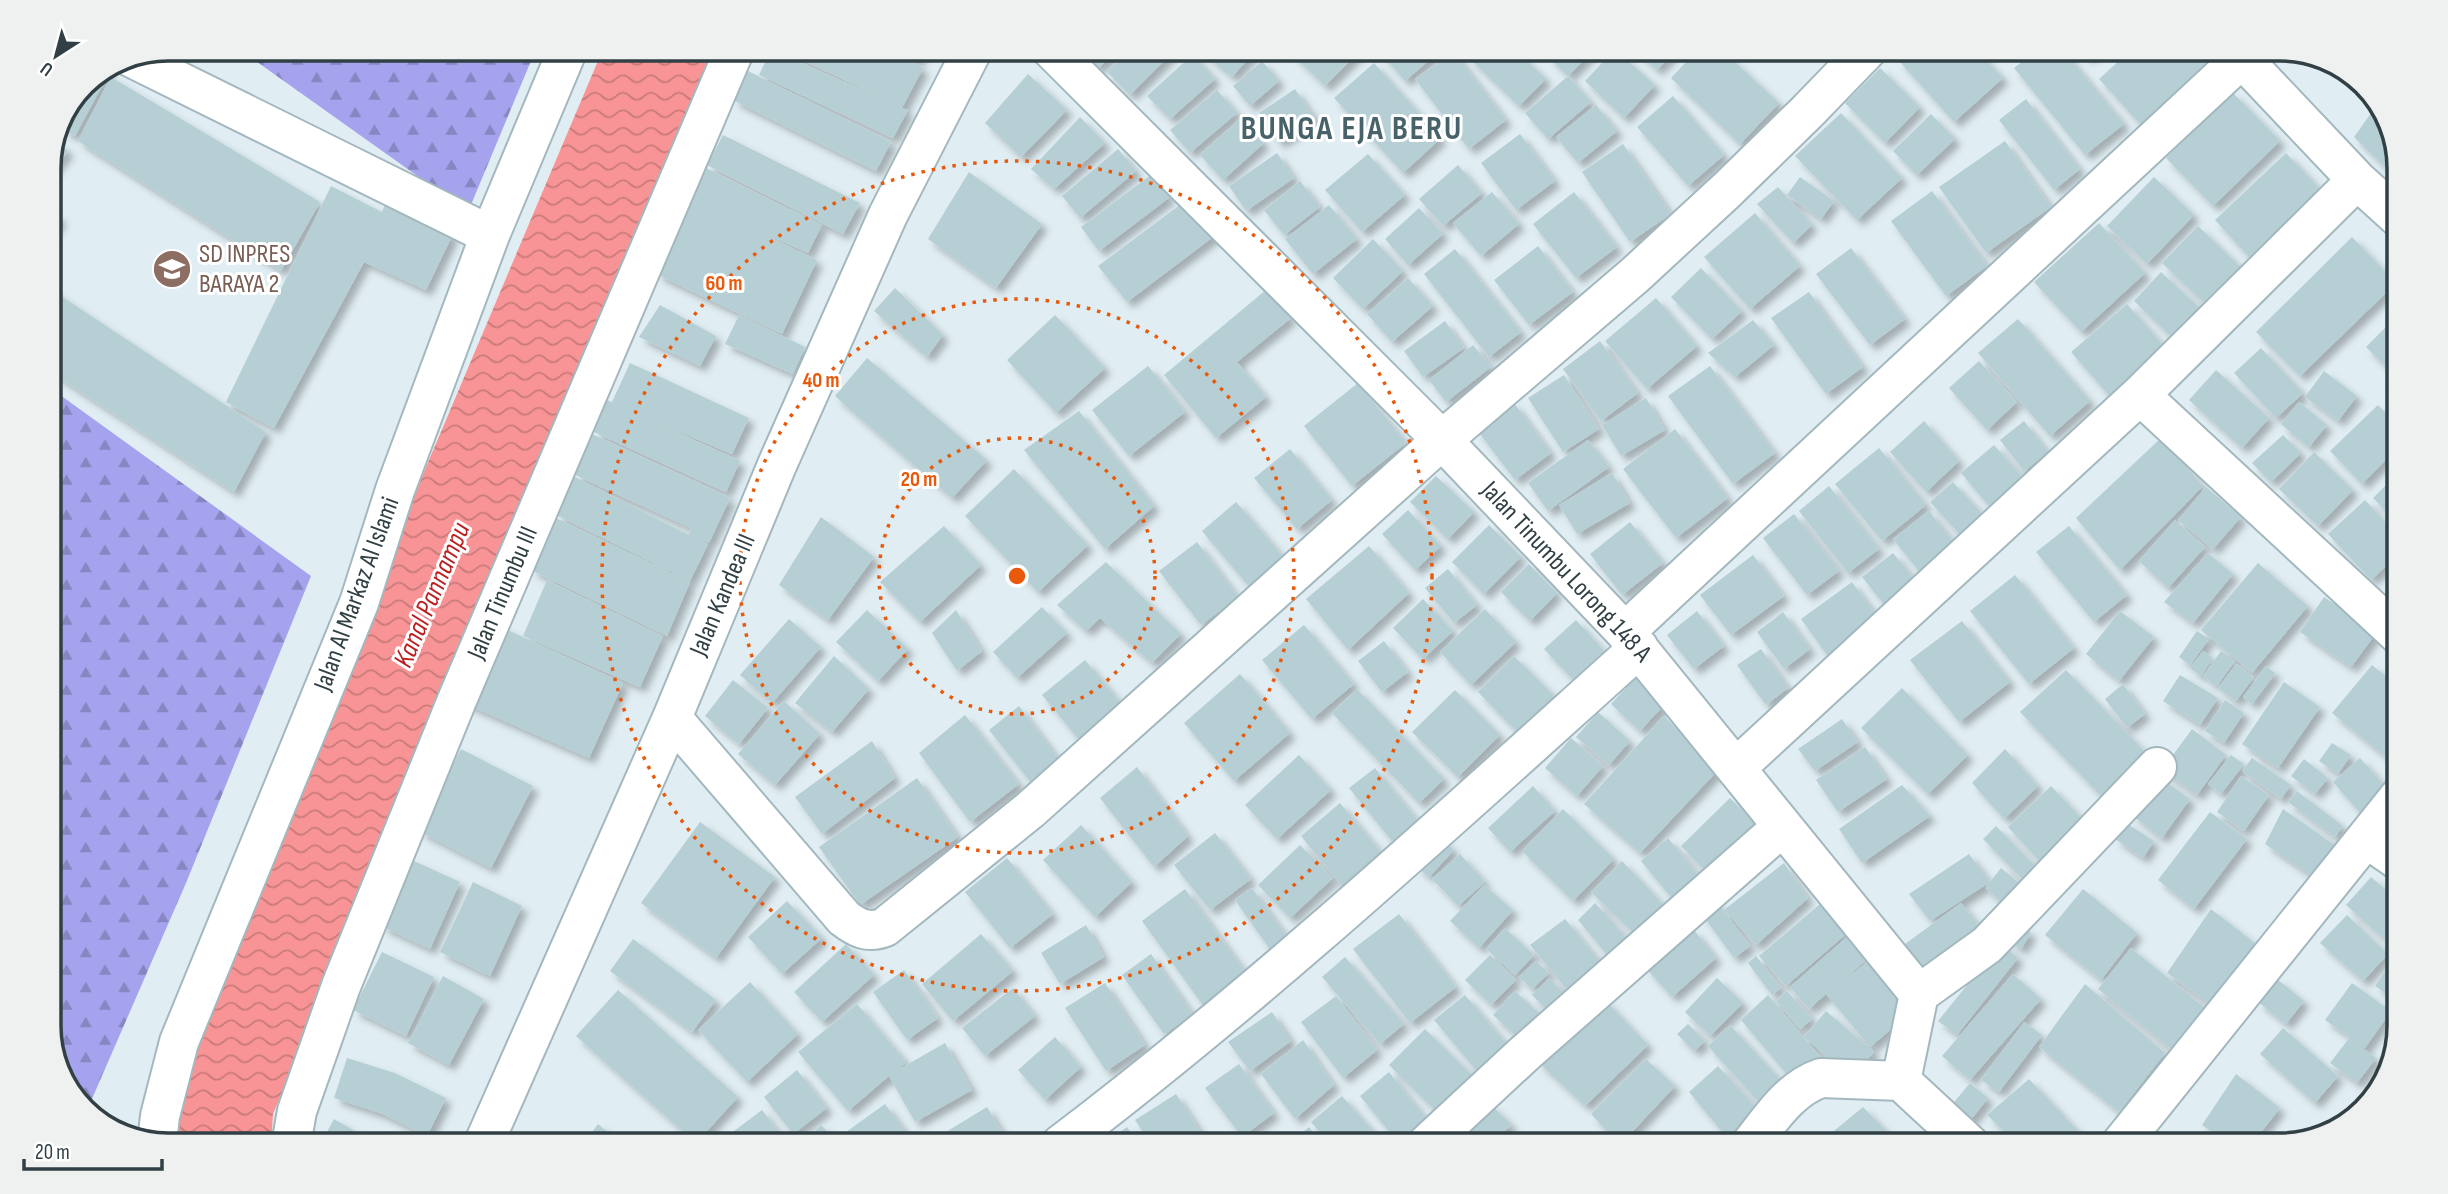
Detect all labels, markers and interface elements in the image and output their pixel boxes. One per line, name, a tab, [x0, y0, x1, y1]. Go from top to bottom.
north arrow	[21, 21, 91, 91]
text: U	[36, 56, 58, 81]
district label: BUNGA EJA BERU	[1241, 109, 1463, 149]
place label: SD INPRES BARAYA 2	[199, 239, 290, 300]
school or university icon: SD INPRES BARAYA 2	[151, 248, 193, 290]
text: 60 m	[705, 271, 743, 296]
text: 40 m	[803, 368, 839, 393]
text: 20 m	[901, 467, 937, 492]
street label: Jalan Tinumbu Lorong 148 A	[1474, 475, 1658, 669]
street label: Jalan Al Markaz Al Islami	[307, 493, 406, 696]
water label: Kanal Pannampu	[387, 517, 477, 672]
street label: Jalan Tinumbu III	[461, 522, 545, 665]
street label: Jalan Kandea III	[683, 529, 763, 662]
centre of rings	[1005, 564, 1029, 588]
scale bar	[24, 1128, 163, 1172]
text: 20 m	[35, 1140, 70, 1165]

